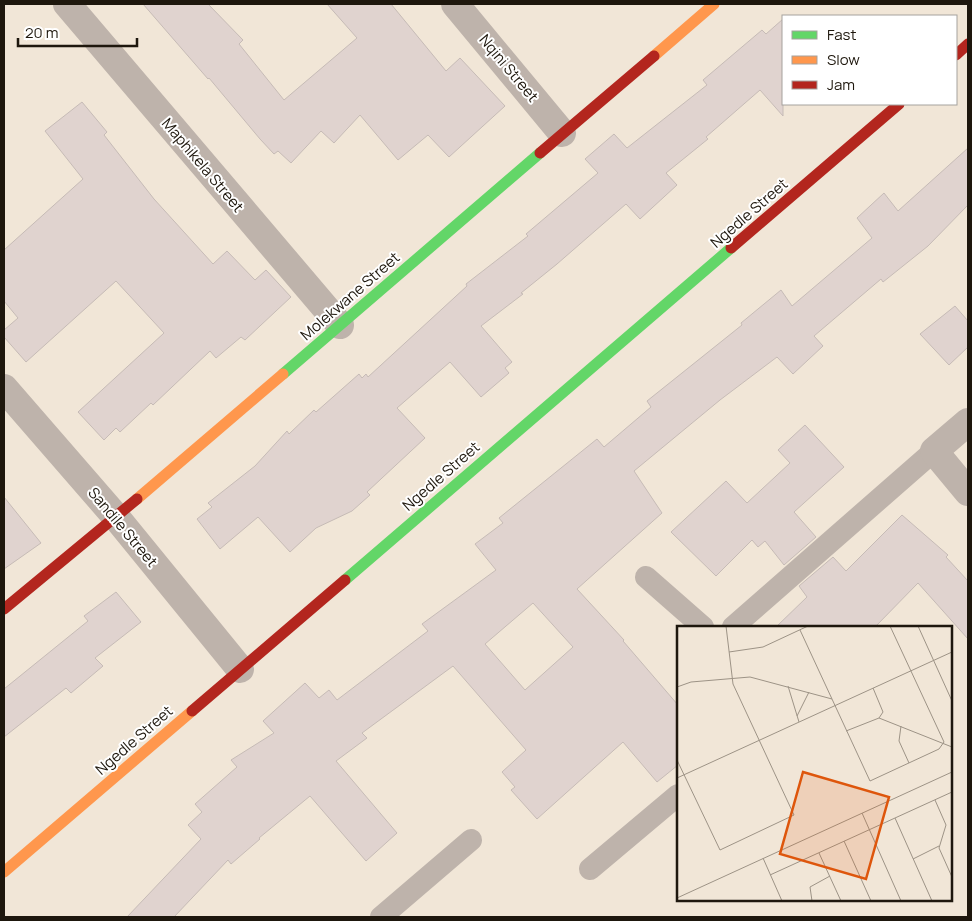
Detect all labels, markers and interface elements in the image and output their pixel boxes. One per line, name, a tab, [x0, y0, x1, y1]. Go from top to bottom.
scale bar	[18, 15, 136, 47]
legend	[782, 15, 957, 105]
text: 20 m	[25, 22, 58, 43]
text: Fast	[827, 24, 856, 45]
street label: Nqini Street	[475, 30, 543, 106]
text: Slow	[827, 49, 860, 70]
text: Jam	[827, 74, 855, 95]
street label: Maphikela Street	[157, 113, 249, 217]
street label: Ngedle Street	[706, 174, 792, 252]
street label: Molekwane Street	[296, 247, 404, 345]
street label: Ngedle Street	[398, 437, 484, 515]
street label: Sandile Street	[83, 483, 163, 571]
inset map	[677, 626, 952, 901]
street label: Ngedle Street	[91, 701, 177, 779]

